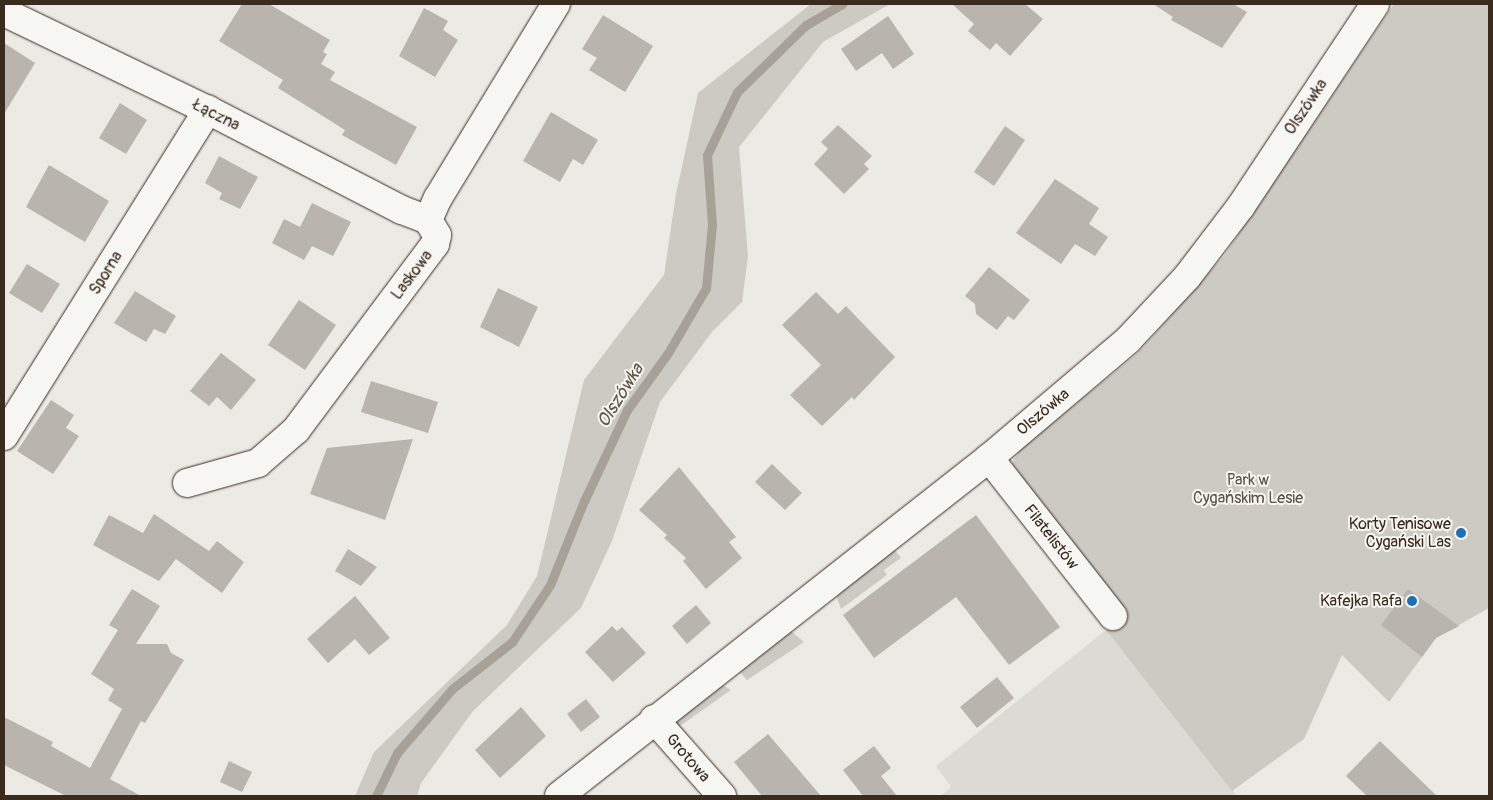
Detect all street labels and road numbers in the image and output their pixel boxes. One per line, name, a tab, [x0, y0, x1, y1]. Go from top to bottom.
street label: Olszówka	[1280, 75, 1332, 139]
street label: Łączna	[189, 95, 243, 135]
street label: Laskowa	[387, 246, 437, 304]
street label: Sporna	[85, 248, 127, 298]
street label: Olszówka	[1013, 384, 1073, 440]
street label: Filatelistów	[1020, 501, 1082, 573]
street label: Grotowa	[662, 730, 714, 786]

